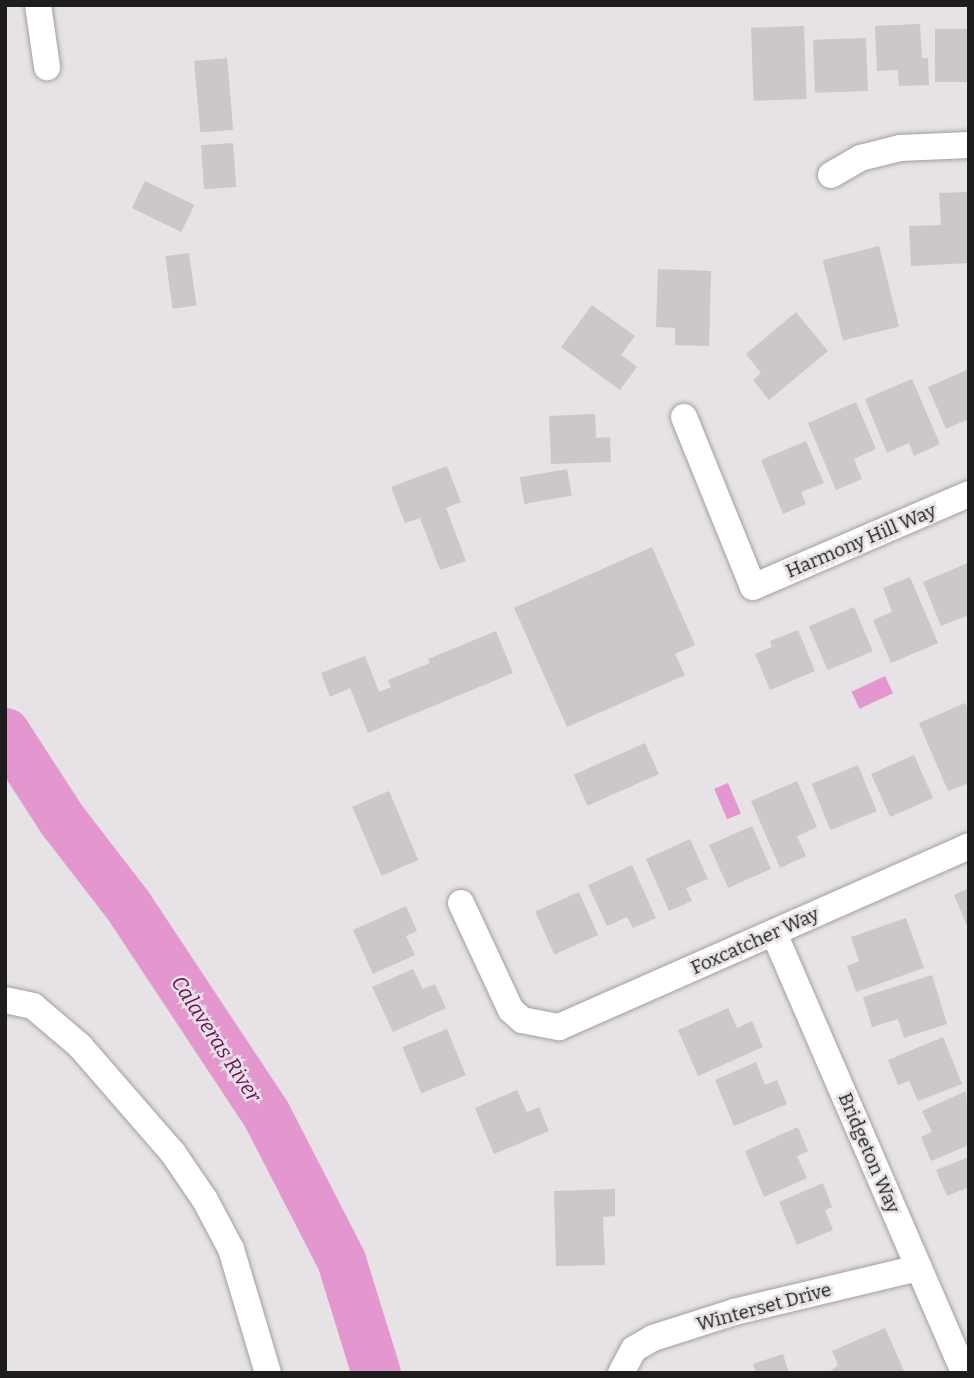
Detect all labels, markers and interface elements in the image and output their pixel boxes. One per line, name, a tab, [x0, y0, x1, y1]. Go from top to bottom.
street label: Harmony Hill Way	[782, 499, 940, 583]
street label: Foxcatcher Way	[687, 903, 823, 979]
water label: Calaveras River	[166, 971, 266, 1107]
street label: Bridgeton Way	[833, 1089, 905, 1217]
street label: Winterset Drive	[694, 1278, 834, 1336]

